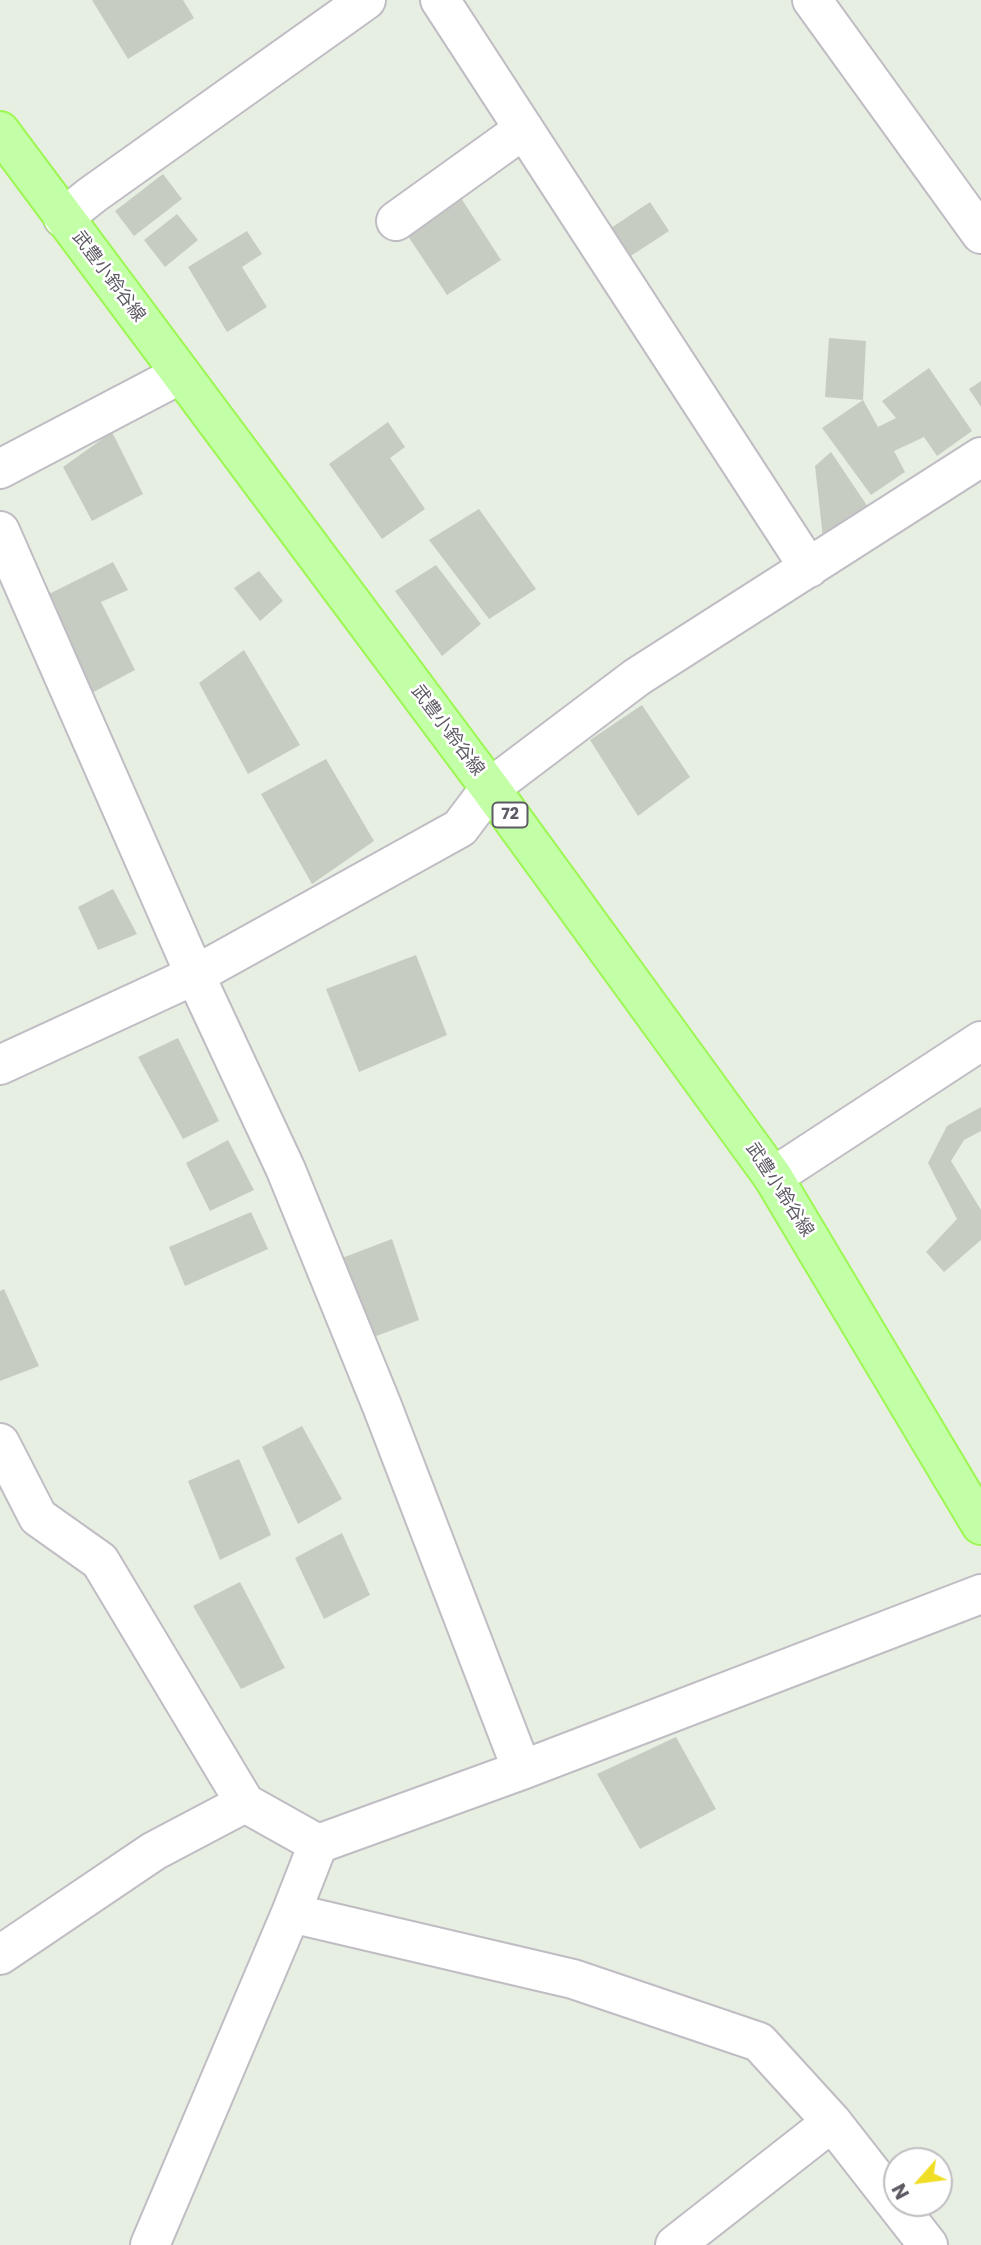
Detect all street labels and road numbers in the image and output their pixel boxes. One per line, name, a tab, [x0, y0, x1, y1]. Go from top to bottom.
street label: 武豊小鈴谷線	[67, 227, 149, 327]
street label: 武豊小鈴谷線	[406, 681, 488, 781]
road number: 72	[492, 802, 528, 828]
street label: 武豊小鈴谷線	[741, 1139, 817, 1241]

